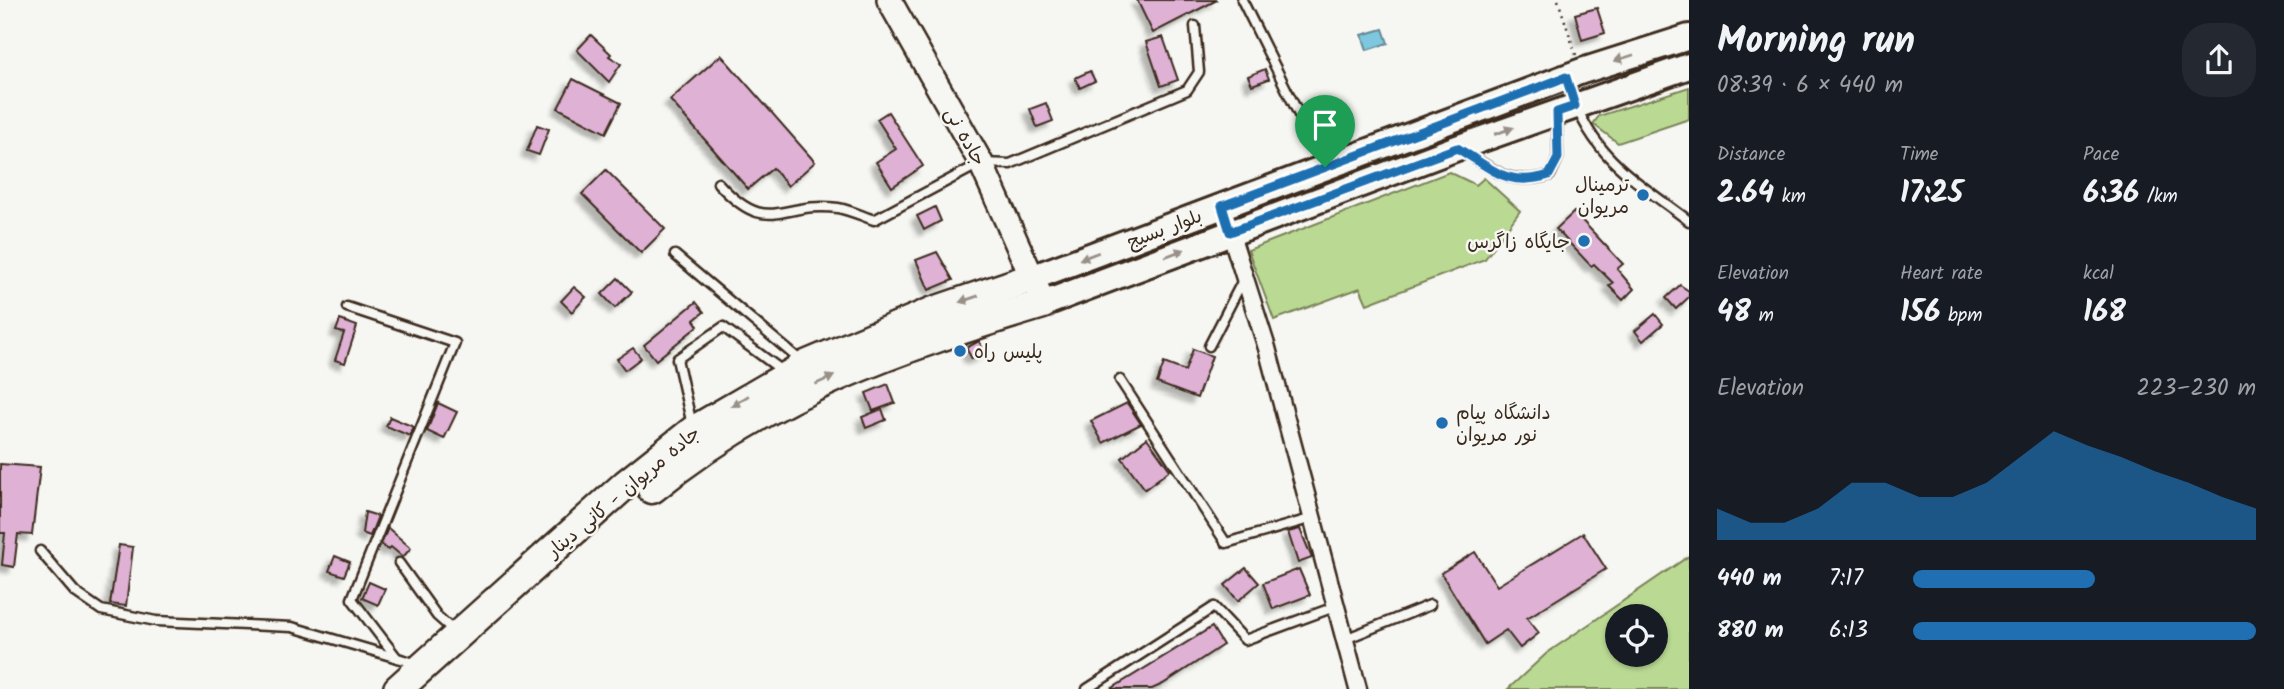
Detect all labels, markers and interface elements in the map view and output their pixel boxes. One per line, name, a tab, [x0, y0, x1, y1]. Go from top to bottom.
text: Morning run	[1717, 12, 1915, 72]
button: share	[2182, 23, 2256, 97]
one-way arrow	[1613, 53, 1634, 64]
text: 08:39 · 6 × 440 m	[1717, 68, 1903, 104]
pin	[1295, 95, 1355, 167]
street label: جاده نی	[936, 102, 993, 172]
icon: arrive	[1306, 106, 1344, 144]
one-way arrow	[1493, 125, 1514, 136]
text: Distance	[1717, 140, 1785, 170]
text: Time	[1900, 140, 1938, 170]
text: Pace	[2083, 140, 2119, 170]
text: 2.64	[1717, 170, 1774, 218]
text: 17:25	[1900, 170, 1963, 218]
text: 6:36	[2083, 170, 2139, 218]
place label: ترمینال مریوان	[1575, 171, 1629, 223]
text: km	[1774, 182, 1806, 212]
text: /km	[2139, 182, 2178, 212]
marker: ترمینال مریوان	[1635, 187, 1651, 203]
street label: بلوار بسیج	[1123, 202, 1207, 258]
place label: جایگاه زاگرس	[1467, 228, 1570, 258]
marker: جایگاه زاگرس	[1576, 233, 1592, 249]
one-way arrow	[1165, 248, 1186, 259]
one-way arrow	[1078, 251, 1099, 262]
text: Elevation	[1717, 259, 1789, 289]
text: Heart rate	[1900, 259, 1983, 289]
text: kcal	[2083, 259, 2114, 289]
text: 48	[1717, 289, 1751, 337]
text: 156	[1900, 289, 1941, 337]
text: 168	[2083, 289, 2126, 337]
one-way arrow	[959, 294, 980, 305]
text: m	[1751, 301, 1774, 331]
text: bpm	[1941, 301, 1982, 331]
place label: پلیس راه	[974, 338, 1043, 368]
marker: پلیس راه	[952, 343, 968, 359]
text: Elevation	[1717, 371, 1804, 407]
text: 223–230 m	[2137, 371, 2256, 407]
one-way arrow	[815, 374, 836, 385]
one-way arrow	[730, 395, 749, 408]
place label: دانشگاه پیام نور مریوان	[1456, 399, 1551, 451]
marker: دانشگاه پیام نور مریوان	[1434, 415, 1450, 431]
street label: جاده مریوان - کانی دینار	[539, 419, 708, 567]
text: 440 m	[1717, 561, 1782, 597]
text: 7:17	[1829, 561, 1863, 597]
map controls	[1605, 604, 1668, 667]
button: locate	[1605, 604, 1668, 667]
text: 880 m	[1717, 613, 1784, 649]
text: 6:13	[1829, 613, 1868, 649]

